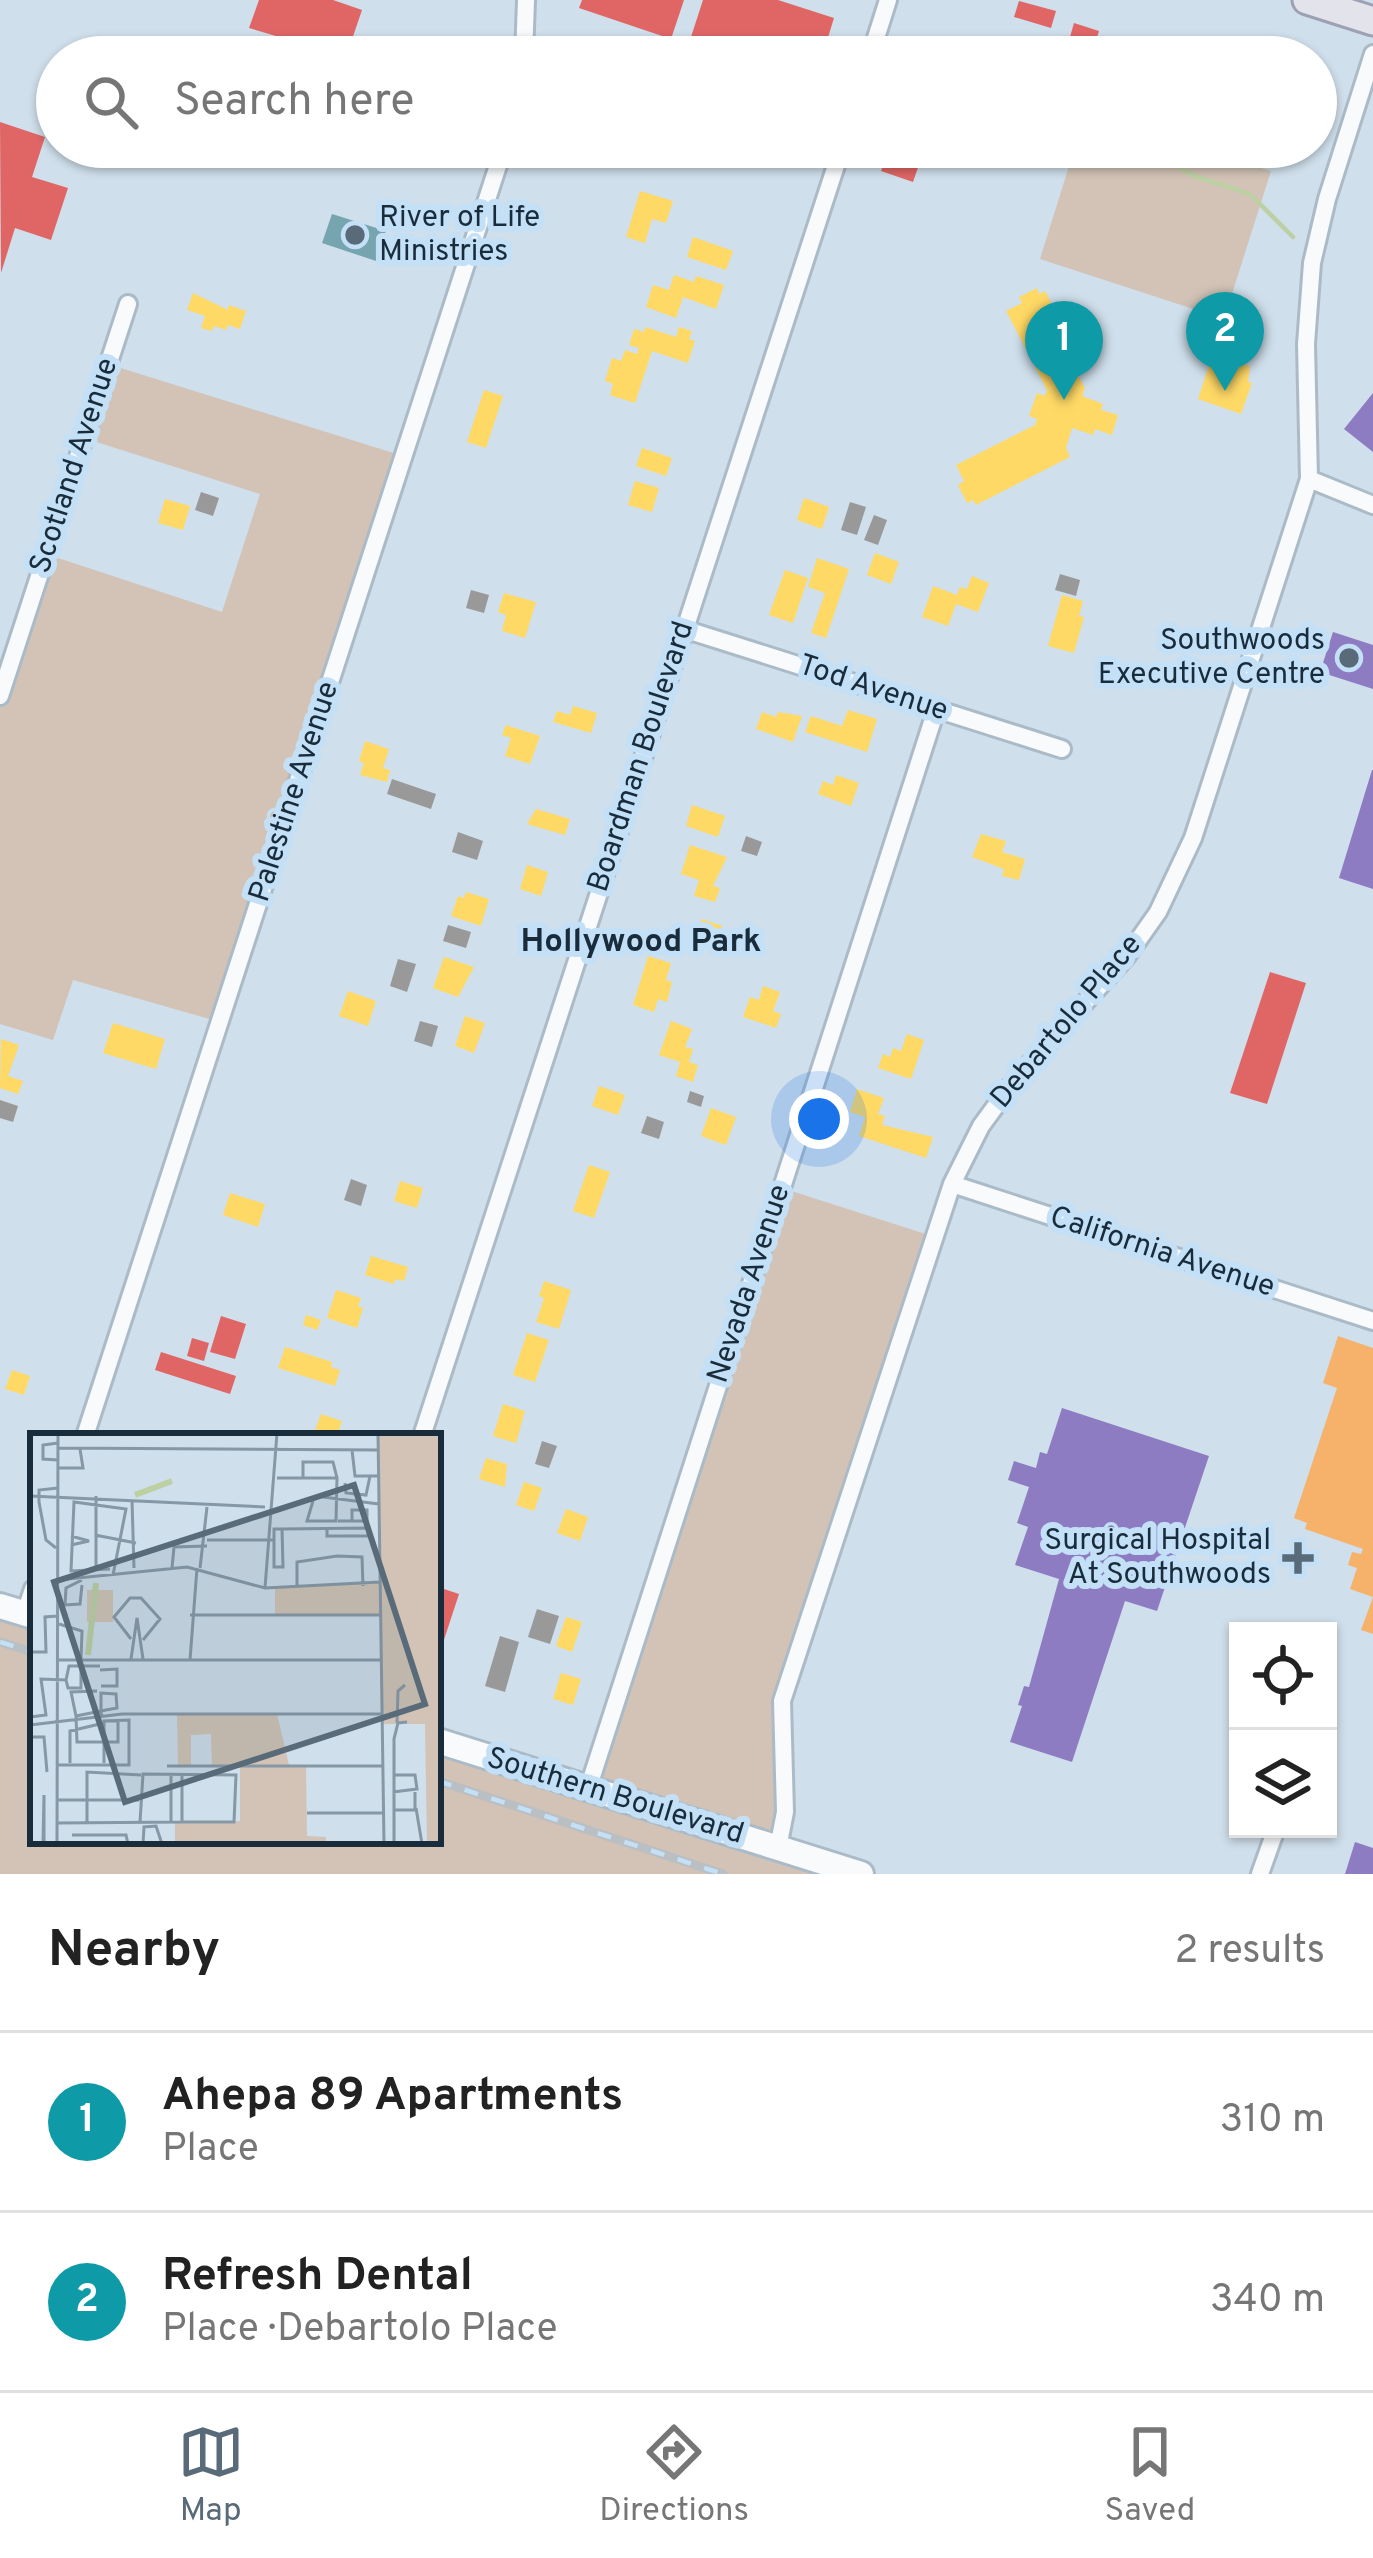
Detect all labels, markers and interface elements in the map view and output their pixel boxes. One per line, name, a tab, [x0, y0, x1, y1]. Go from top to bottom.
search box	[36, 36, 1337, 168]
icon: search	[78, 69, 144, 135]
text: Search here	[174, 74, 414, 131]
place label: River of Life Ministries	[379, 200, 540, 271]
marker: River of Life Ministries	[342, 222, 368, 248]
pin: 2	[1186, 292, 1264, 391]
pin: 1	[1025, 301, 1103, 400]
street label: Scotland Avenue	[23, 354, 127, 578]
street label: Boardman Boulevard	[581, 617, 703, 897]
place label: Southwoods Executive Centre	[1098, 623, 1325, 694]
marker: Southwoods Executive Centre	[1336, 645, 1362, 671]
street label: Tod Avenue	[794, 647, 952, 731]
street label: Palestine Avenue	[242, 677, 348, 907]
district label: Hollywood Park	[521, 922, 761, 964]
street label: Debartolo Place	[984, 928, 1150, 1116]
your location	[789, 1089, 849, 1149]
street label: Nevada Avenue	[700, 1180, 800, 1388]
street label: California Avenue	[1045, 1199, 1279, 1307]
inset map	[30, 1433, 441, 1844]
place label: Surgical Hospital At Southwoods	[1044, 1523, 1271, 1594]
marker: Surgical Hospital At Southwoods	[1282, 1542, 1314, 1574]
map controls	[1229, 1622, 1337, 1838]
button: locate	[1229, 1622, 1337, 1730]
button: layers	[1229, 1730, 1337, 1838]
street label: Southern Boulevard	[482, 1740, 748, 1854]
text: Nearby	[48, 1920, 220, 1985]
text: 2 results	[1174, 1928, 1325, 1977]
text: Ahepa 89 Apartments	[162, 2069, 623, 2126]
text: 1	[79, 2097, 95, 2146]
text: 310 m	[1220, 2097, 1325, 2146]
text: Place	[162, 2126, 259, 2175]
text: Refresh Dental	[162, 2249, 473, 2306]
text: 2	[75, 2277, 99, 2326]
text: 340 m	[1210, 2277, 1325, 2326]
text: Place · Debartolo Place	[162, 2306, 557, 2355]
tab: Map	[178, 2419, 244, 2533]
tab: Directions	[599, 2419, 749, 2533]
tab: Saved	[1105, 2419, 1195, 2533]

